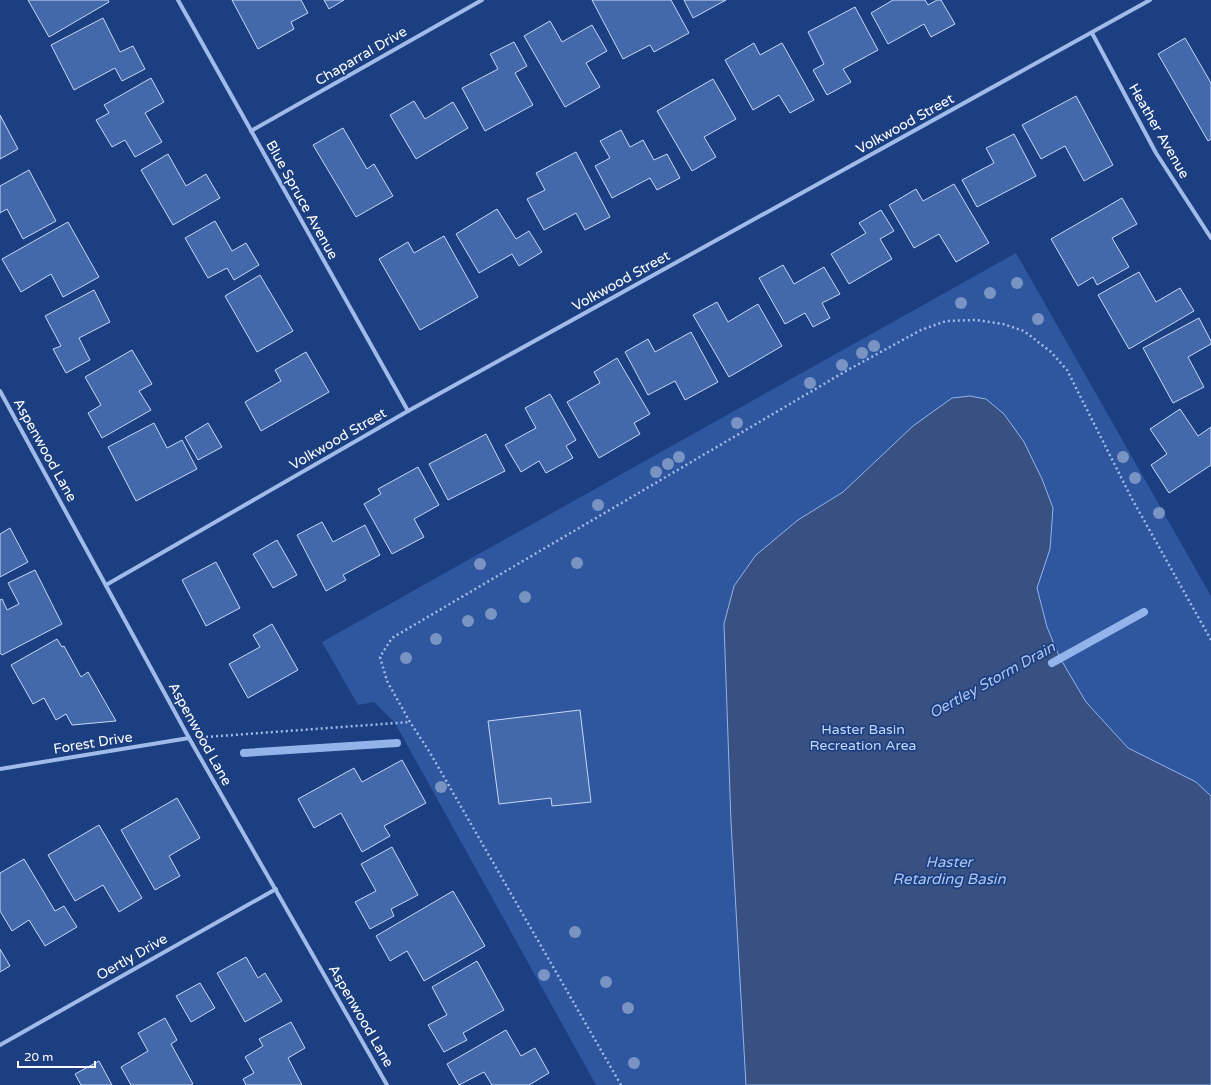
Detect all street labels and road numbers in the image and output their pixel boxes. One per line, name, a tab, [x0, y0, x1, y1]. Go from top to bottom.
street label: Chaparral Drive	[312, 23, 410, 89]
street label: Heather Avenue	[1125, 80, 1193, 182]
street label: Volkwood Street	[853, 90, 957, 158]
street label: Blue Spruce Avenue	[262, 137, 342, 263]
street label: Volkwood Street	[569, 247, 673, 315]
street label: Aspenwood Lane	[10, 395, 80, 505]
street label: Volkwood Street	[287, 404, 390, 474]
street label: Aspenwood Lane	[165, 679, 235, 789]
street label: Forest Drive	[52, 728, 134, 758]
street label: Oertly Drive	[94, 930, 170, 984]
street label: Aspenwood Lane	[325, 962, 397, 1070]

